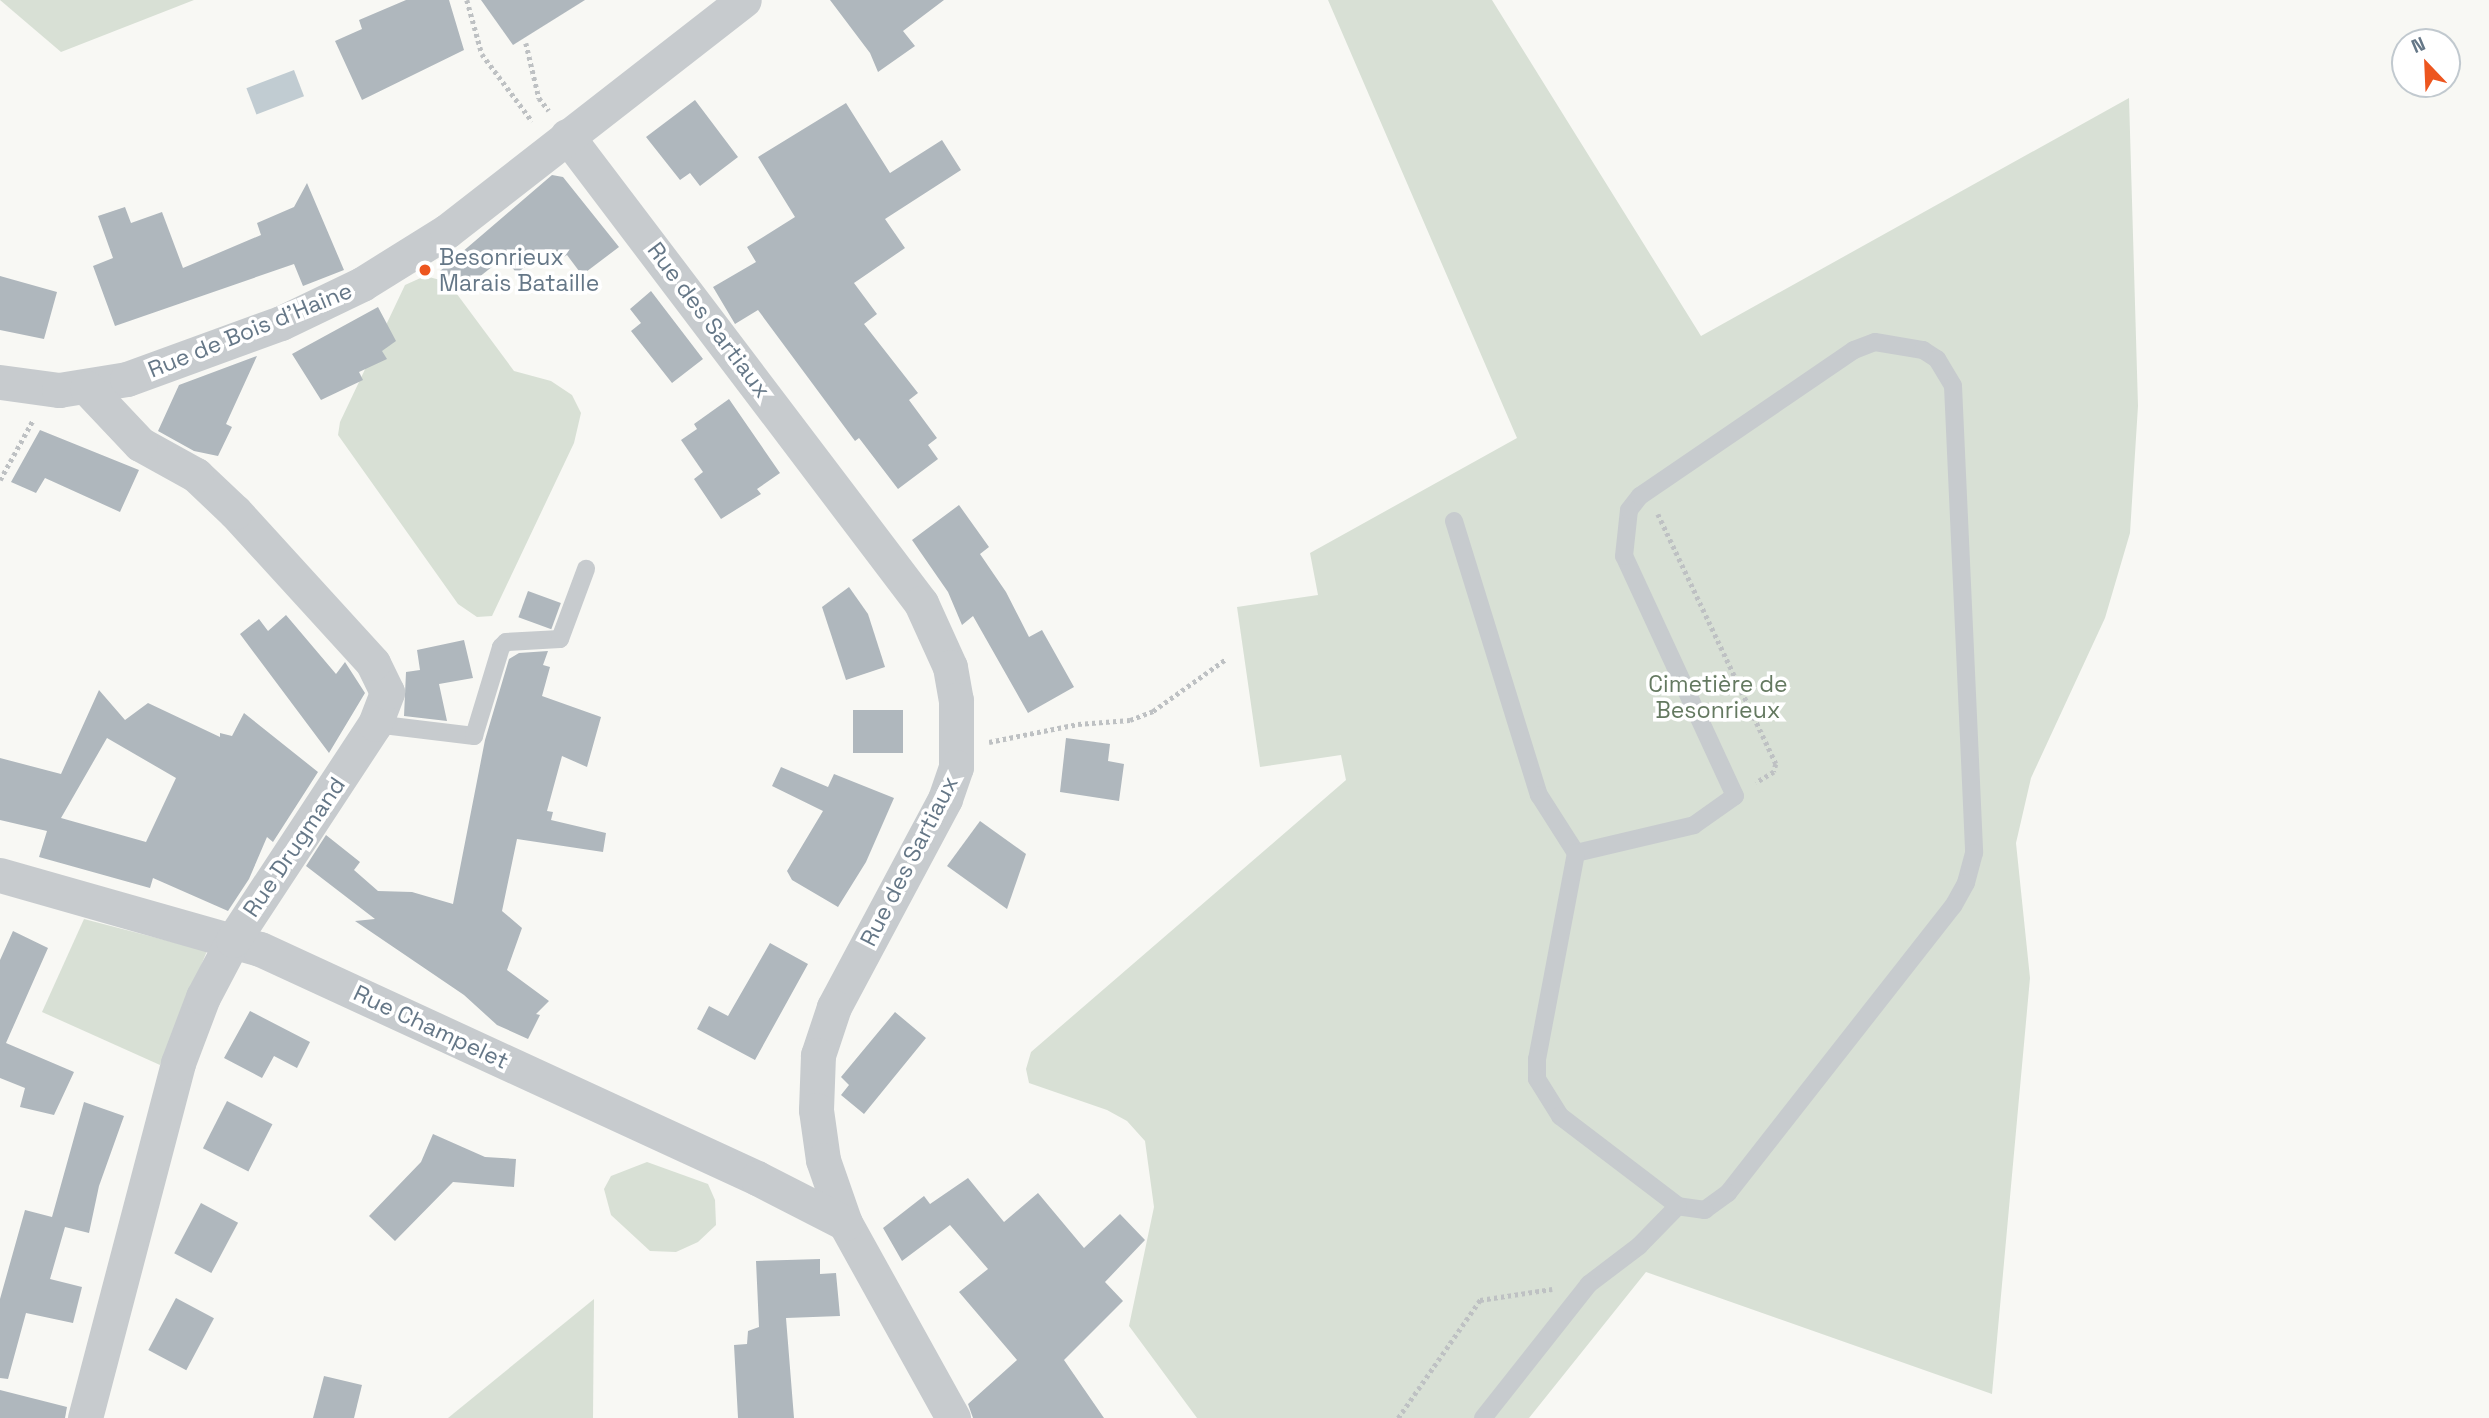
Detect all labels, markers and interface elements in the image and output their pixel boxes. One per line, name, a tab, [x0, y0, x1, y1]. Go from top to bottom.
north arrow	[2391, 28, 2461, 98]
text: N	[2408, 31, 2429, 59]
street label: Rue des Sartiaux	[642, 237, 776, 403]
place label: Besonrieux Marais Bataille	[439, 243, 599, 297]
marker: Besonrieux Marais Bataille	[417, 262, 433, 278]
street label: Rue de Bois d'Haine	[144, 276, 356, 384]
park label: Cimetière de Besonrieux	[1648, 670, 1788, 724]
street label: Rue des Sartiaux	[854, 771, 964, 951]
street label: Rue Drugmand	[237, 772, 351, 922]
street label: Rue Champelet	[349, 979, 513, 1075]

